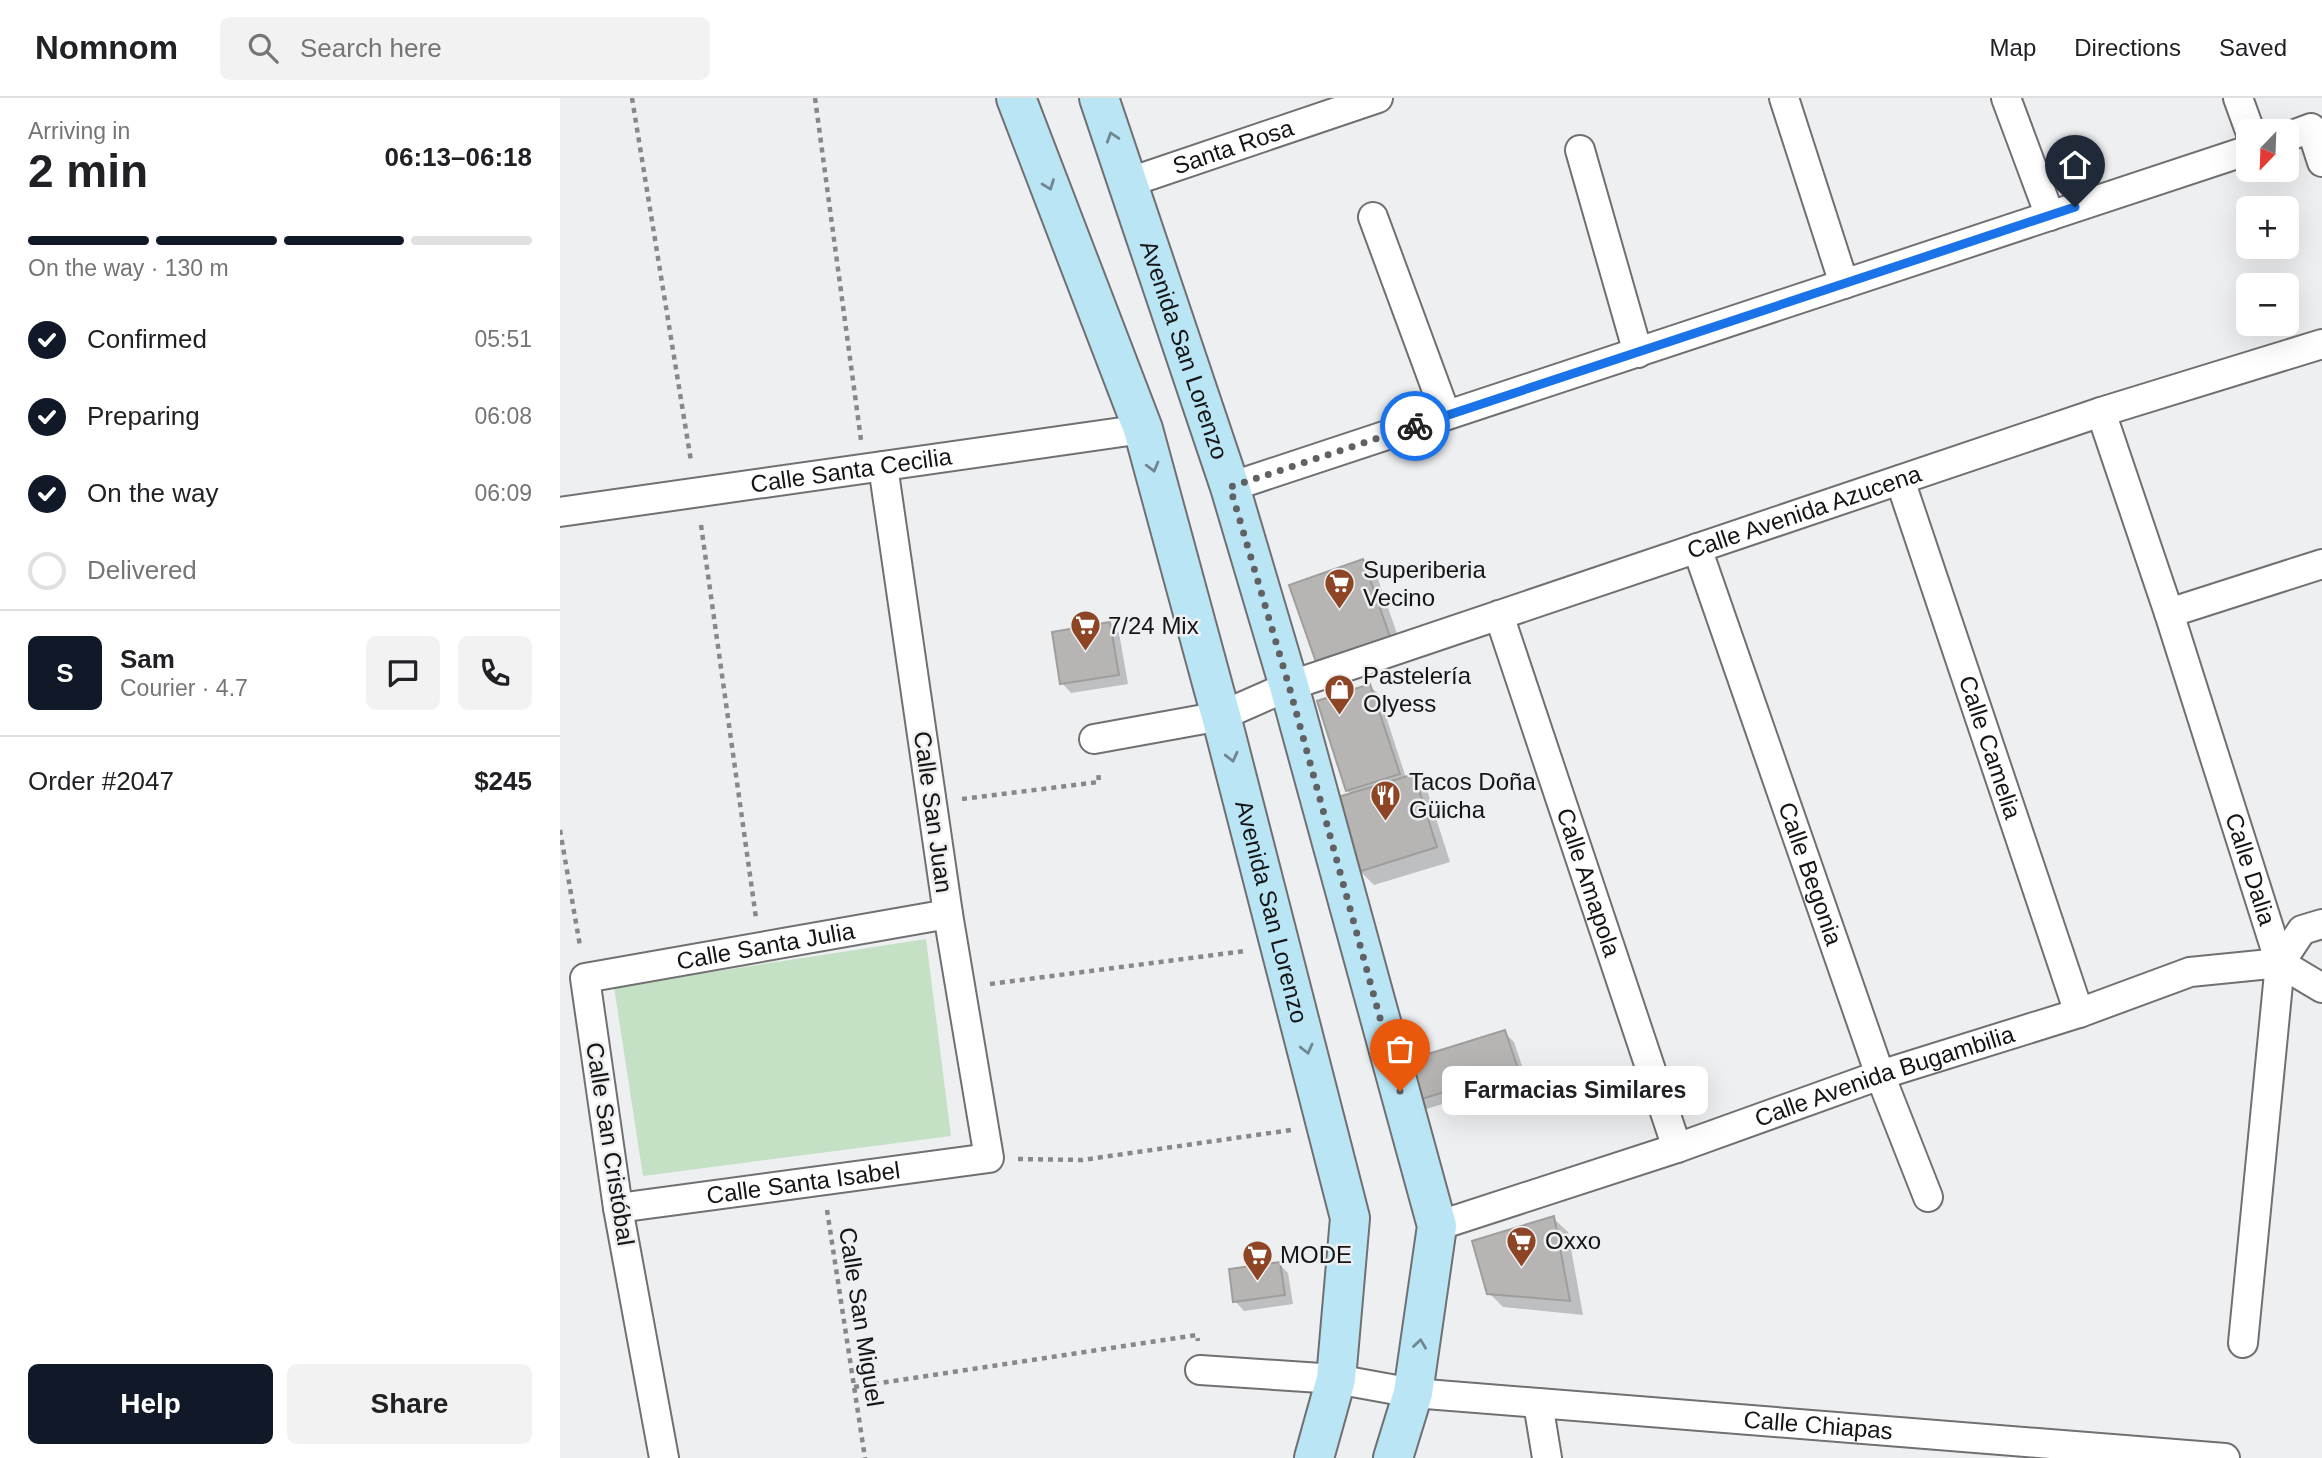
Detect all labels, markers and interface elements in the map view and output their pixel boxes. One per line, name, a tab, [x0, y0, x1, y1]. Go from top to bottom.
search box	[220, 17, 710, 80]
text: Nomnom	[35, 29, 178, 66]
icon: search	[244, 29, 282, 67]
text: Search here	[300, 33, 442, 63]
text: Map	[1990, 34, 2036, 61]
text: Directions	[2074, 34, 2181, 61]
text: Saved	[2219, 34, 2287, 61]
street label: Santa Rosa	[1169, 113, 1297, 180]
text: Arriving in	[28, 118, 130, 144]
north arrow	[2236, 119, 2300, 182]
map controls	[2236, 119, 2299, 336]
one-way arrow	[1106, 131, 1120, 143]
pin	[2045, 135, 2105, 207]
text: 06:13–06:18	[385, 142, 532, 172]
text: 2 min	[28, 145, 148, 197]
icon: home	[2056, 146, 2094, 184]
one-way arrow	[1041, 178, 1055, 190]
button: +	[2236, 196, 2299, 259]
street label: Avenida San Lorenzo	[1135, 237, 1234, 463]
text: On the way · 130 m	[28, 255, 229, 281]
button: −	[2236, 273, 2299, 336]
icon: check	[28, 321, 66, 359]
text: Confirmed	[87, 324, 207, 354]
text: 05:51	[474, 326, 532, 352]
courier	[1380, 391, 1450, 461]
icon: check	[28, 398, 66, 436]
text: Preparing	[87, 401, 200, 431]
text: 06:08	[474, 403, 532, 429]
icon: bike	[1396, 407, 1434, 445]
street label: Calle Santa Cecilia	[749, 442, 954, 498]
street label: Calle Avenida Azucena	[1683, 460, 1925, 564]
one-way arrow	[1145, 461, 1160, 473]
icon: check	[28, 475, 66, 513]
text: On the way	[87, 478, 219, 508]
text: 06:09	[474, 480, 532, 506]
text: Delivered	[87, 555, 197, 585]
place label: Superiberia Vecino	[1363, 556, 1486, 611]
supermarket icon: Superiberia Vecino	[1323, 567, 1357, 611]
supermarket icon: 7/24 Mix	[1068, 609, 1102, 653]
place label: 7/24 Mix	[1108, 612, 1199, 639]
button: chat	[366, 636, 440, 710]
button: phone	[458, 636, 532, 710]
text: Sam	[120, 644, 175, 674]
text: S	[56, 658, 74, 688]
place label: Pastelería Olyess	[1363, 662, 1472, 717]
street label: Calle Camelia	[1954, 672, 2027, 823]
shop icon: Pastelería Olyess	[1323, 673, 1357, 717]
text: Courier · 4.7	[120, 675, 248, 701]
street label: Calle San Juan	[909, 729, 958, 894]
one-way arrow	[1224, 751, 1238, 763]
text: Order #2047	[28, 766, 174, 796]
text: $245	[474, 766, 532, 796]
place label: Tacos Doña Güicha	[1409, 768, 1536, 823]
restaurant icon: Tacos Doña Güicha	[1369, 779, 1403, 823]
street label: Avenida San Lorenzo	[1230, 797, 1313, 1026]
street label: Calle Begonia	[1773, 799, 1848, 949]
street label: Calle Amapola	[1551, 805, 1626, 961]
street label: Calle Dalia	[2220, 810, 2281, 929]
street label: Calle Santa Julia	[674, 917, 857, 975]
pin	[1370, 1019, 1430, 1091]
street label: Calle Avenida Bugambilia	[1751, 1020, 2018, 1132]
icon: bag	[1381, 1030, 1419, 1068]
street label: Calle San Cristóbal	[581, 1040, 640, 1247]
one-way arrow	[1299, 1043, 1313, 1055]
callout: Farmacias Similares	[1442, 1066, 1708, 1116]
text: Farmacias Similares	[1464, 1077, 1686, 1103]
street label: Calle Santa Isabel	[705, 1156, 902, 1209]
supermarket icon: Oxxo	[1505, 1224, 1539, 1268]
street label: Calle San Miguel	[834, 1225, 889, 1409]
place label: Oxxo	[1545, 1227, 1601, 1254]
supermarket icon: MODE	[1240, 1238, 1274, 1282]
place label: MODE	[1280, 1241, 1352, 1268]
one-way arrow	[1413, 1338, 1428, 1350]
button: Help	[28, 1364, 273, 1444]
button: Share	[287, 1364, 532, 1444]
street label: Calle Chiapas	[1743, 1406, 1894, 1444]

